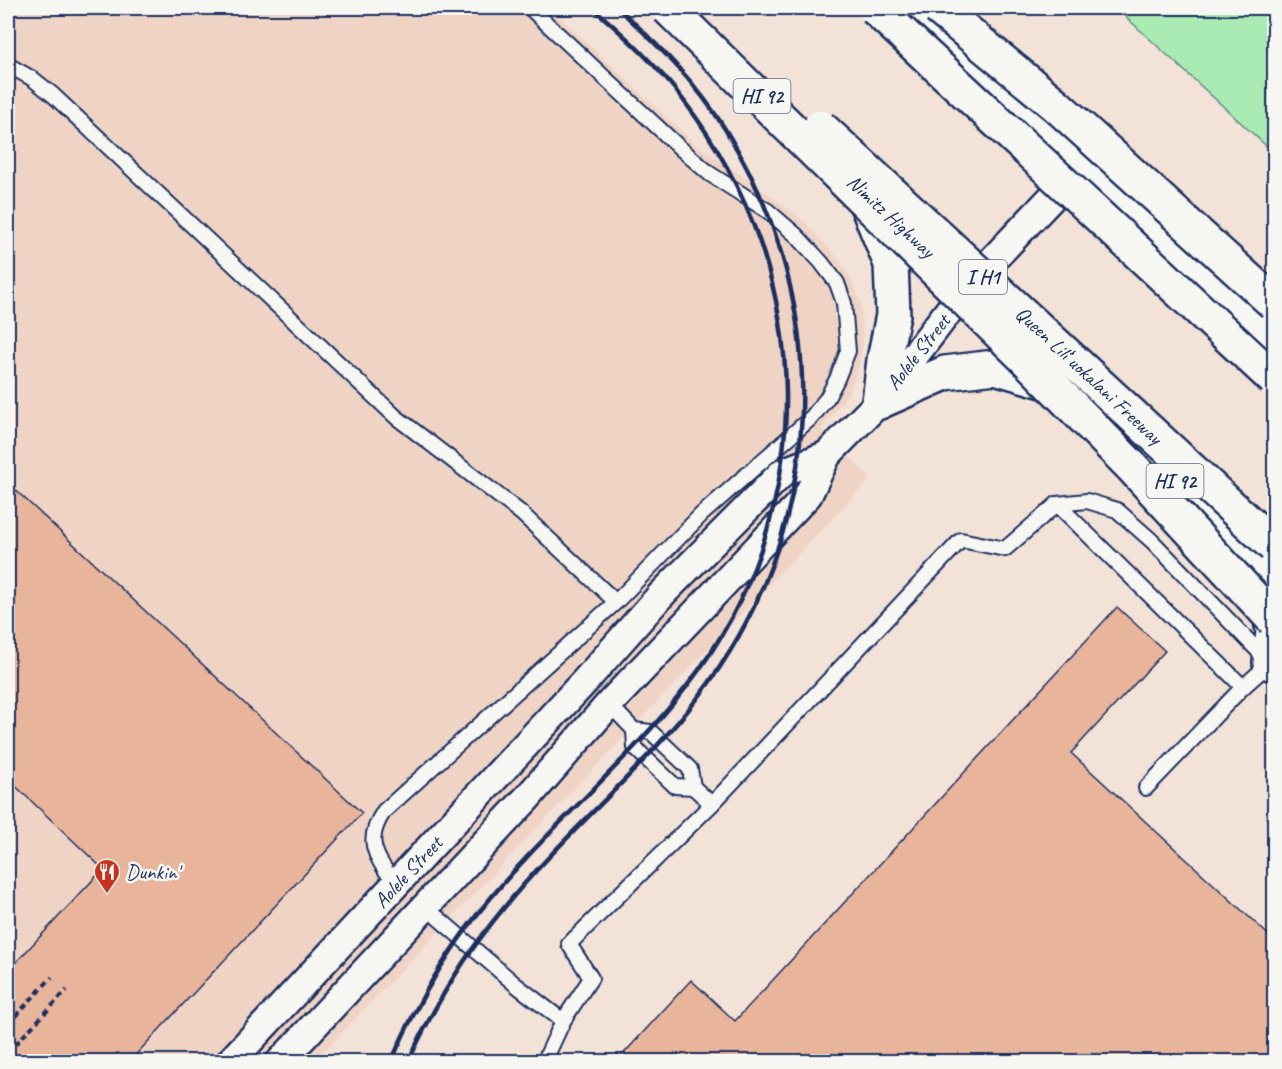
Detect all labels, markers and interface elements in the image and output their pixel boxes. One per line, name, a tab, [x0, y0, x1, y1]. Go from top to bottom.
road number: HI 92	[734, 79, 790, 113]
street label: Nimitz Highway	[842, 169, 942, 265]
road number: I H1	[959, 260, 1007, 294]
street label: Queen Liliʻuokalani Freeway	[1010, 300, 1169, 451]
street label: Aolele Street	[880, 307, 957, 395]
road number: HI 92	[1146, 464, 1204, 498]
street label: Aolele Street	[368, 829, 449, 913]
restaurant icon: Dunkin'	[92, 857, 122, 895]
place label: Dunkin'	[126, 859, 183, 885]

